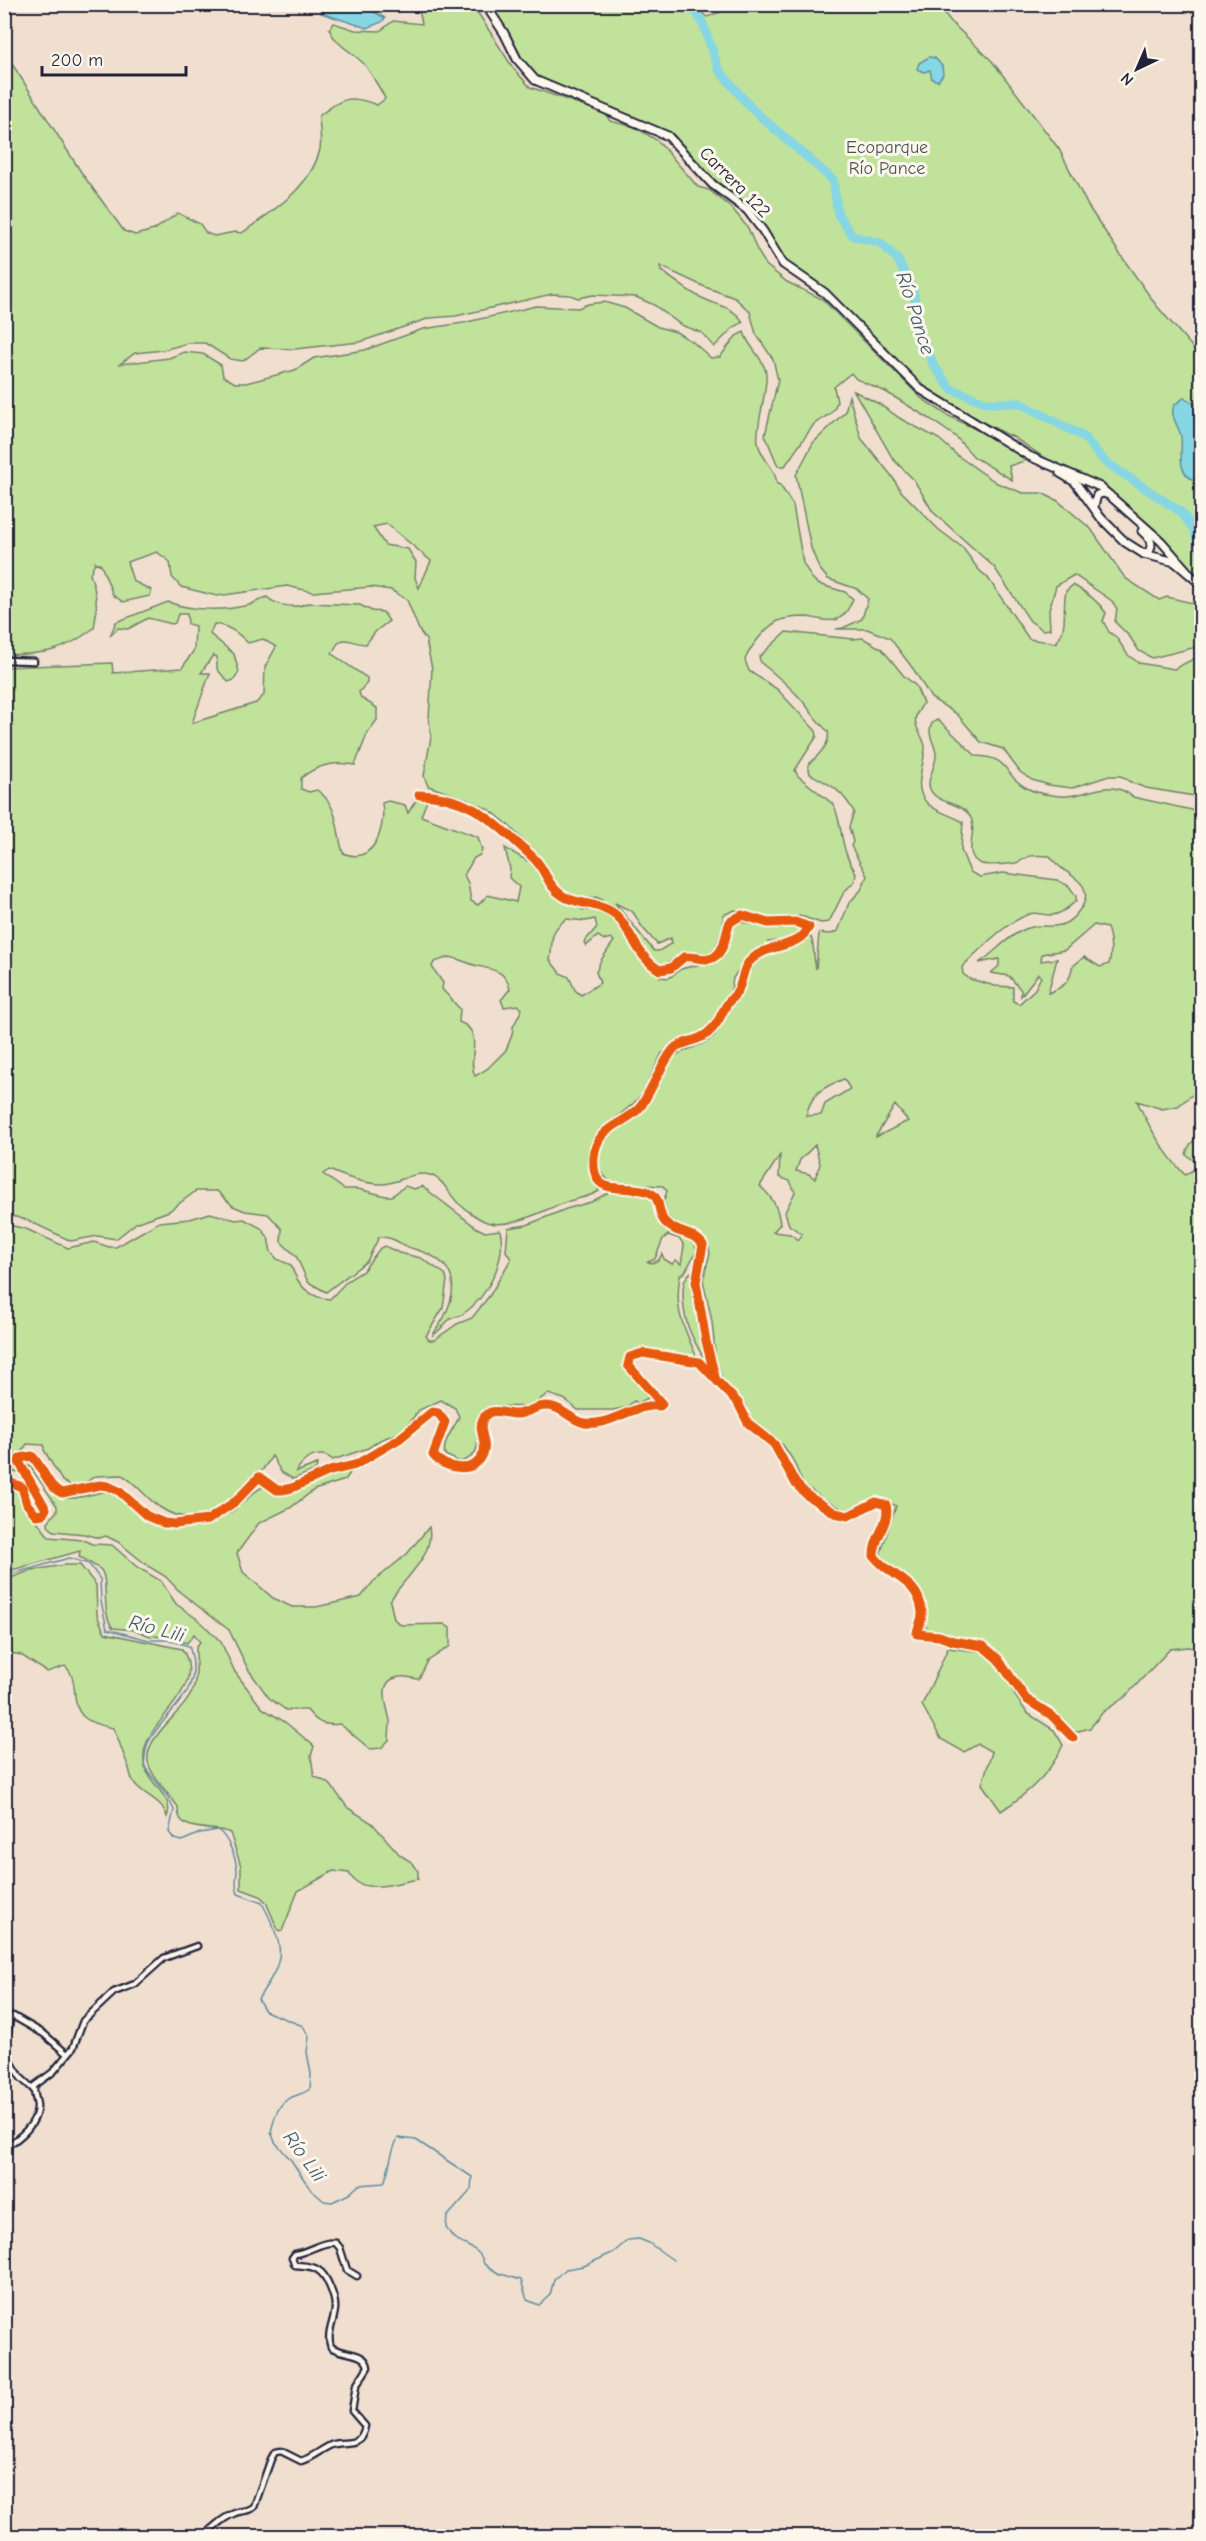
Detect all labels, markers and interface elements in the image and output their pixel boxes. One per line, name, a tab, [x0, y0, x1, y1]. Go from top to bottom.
scale bar	[42, 39, 186, 77]
north arrow	[1107, 39, 1167, 99]
text: 200 m	[51, 50, 103, 71]
text: N	[1117, 69, 1137, 89]
park label: Ecoparque Río Pance	[846, 137, 928, 179]
street label: Carrera 122	[695, 143, 774, 222]
water label: Río Pance	[891, 269, 940, 358]
water label: Río Lili	[126, 1610, 188, 1647]
water label: Río Lili	[279, 2126, 331, 2186]

